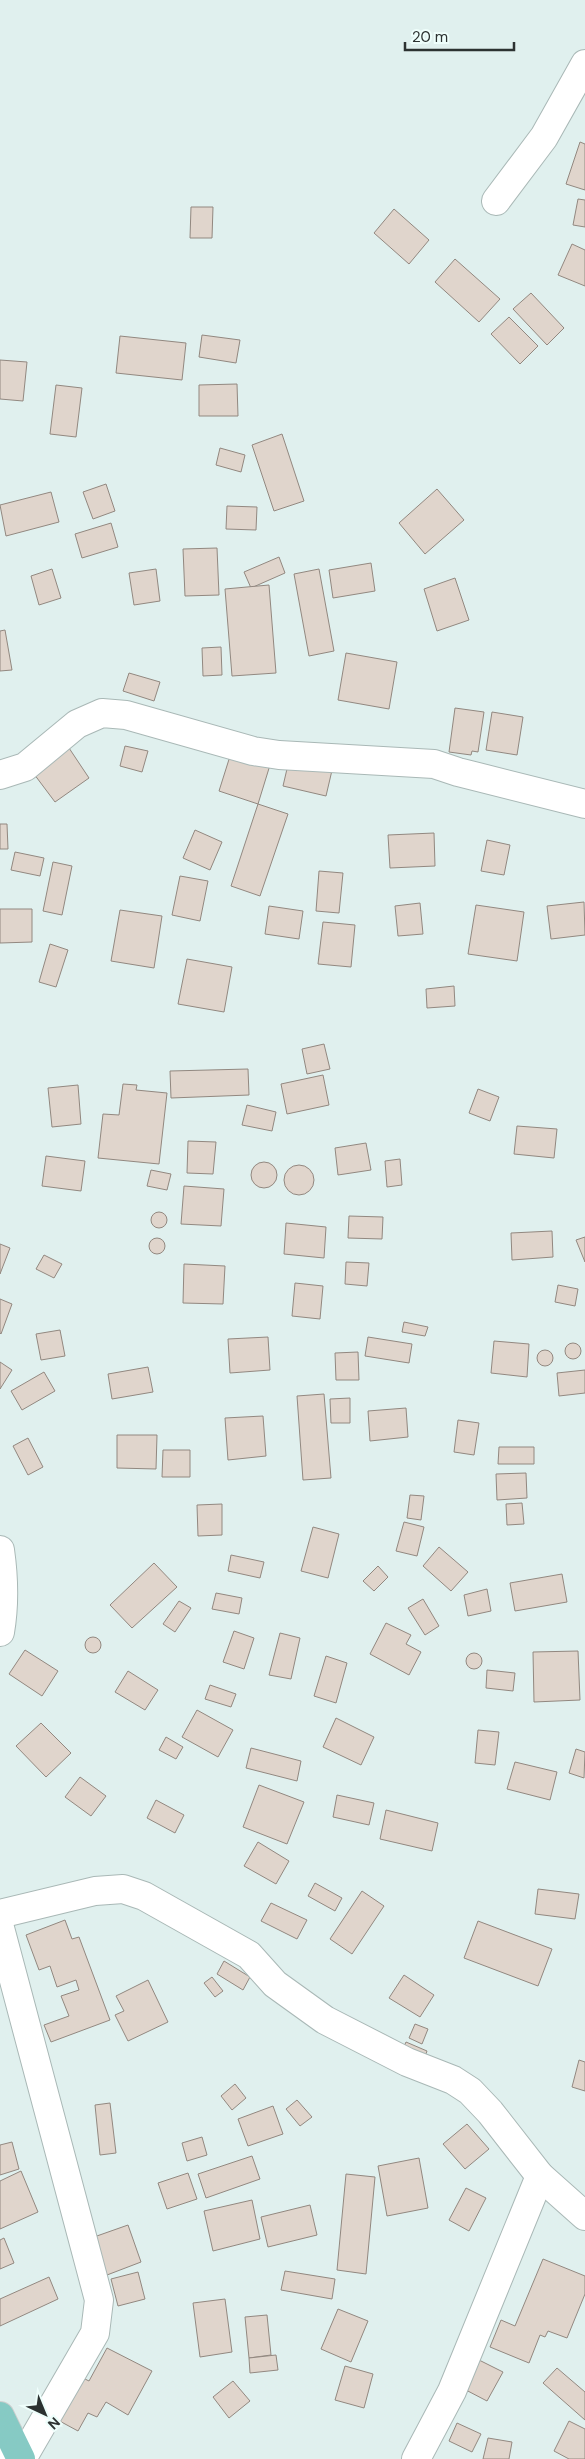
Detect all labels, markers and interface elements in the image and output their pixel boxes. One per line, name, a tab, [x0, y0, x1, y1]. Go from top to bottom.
scale bar	[405, 20, 514, 52]
text: 20 m	[412, 27, 448, 47]
north arrow	[20, 2389, 70, 2439]
text: N	[44, 2413, 64, 2433]

